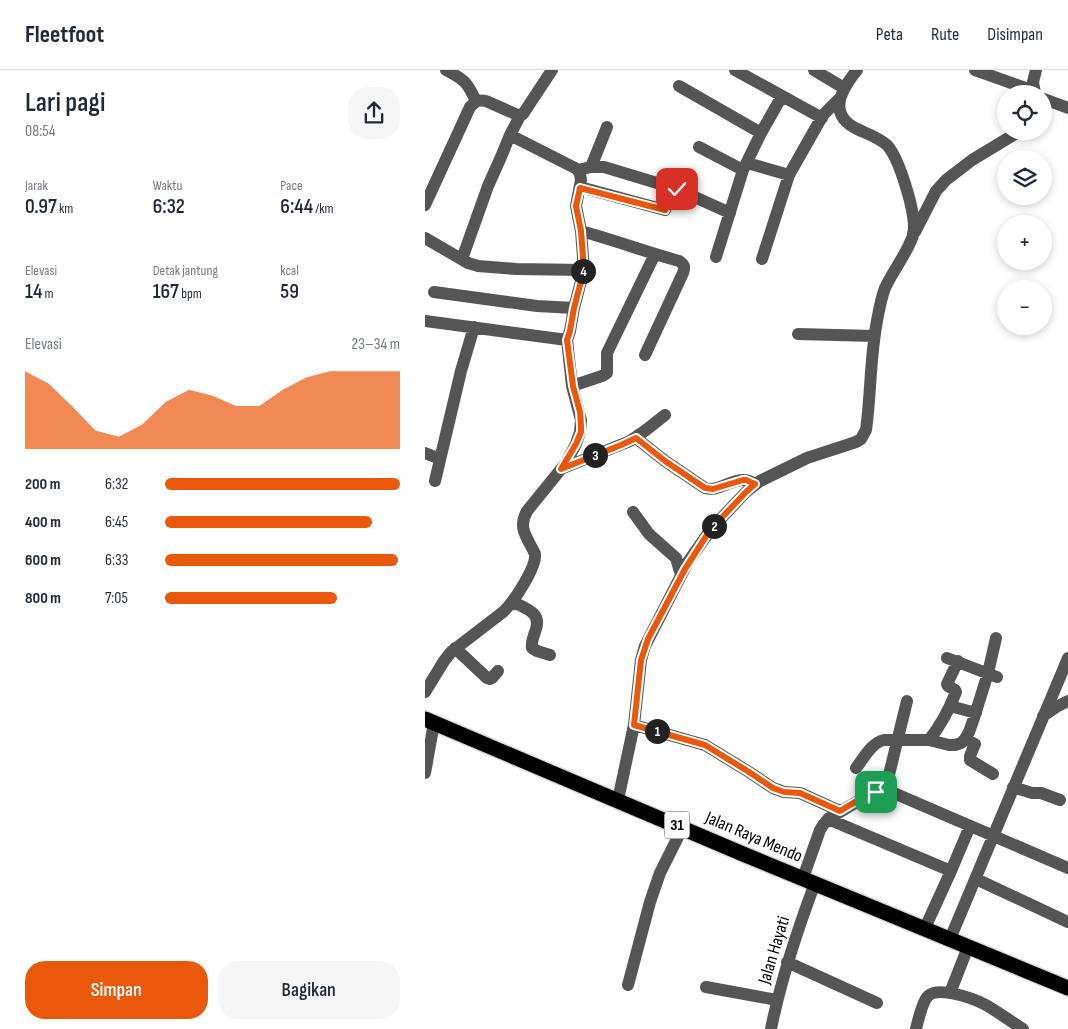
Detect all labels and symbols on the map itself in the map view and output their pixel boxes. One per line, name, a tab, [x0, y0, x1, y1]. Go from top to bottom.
pin	[656, 168, 698, 210]
pin: 4	[571, 258, 595, 284]
pin: 3	[583, 442, 607, 468]
pin: 2	[701, 514, 727, 538]
pin: 1	[645, 718, 669, 744]
pin	[855, 771, 897, 813]
street label: Jalan Raya Mendo	[701, 807, 806, 867]
road number: 31	[665, 812, 689, 838]
street label: Jalan Hayati	[753, 914, 794, 987]

